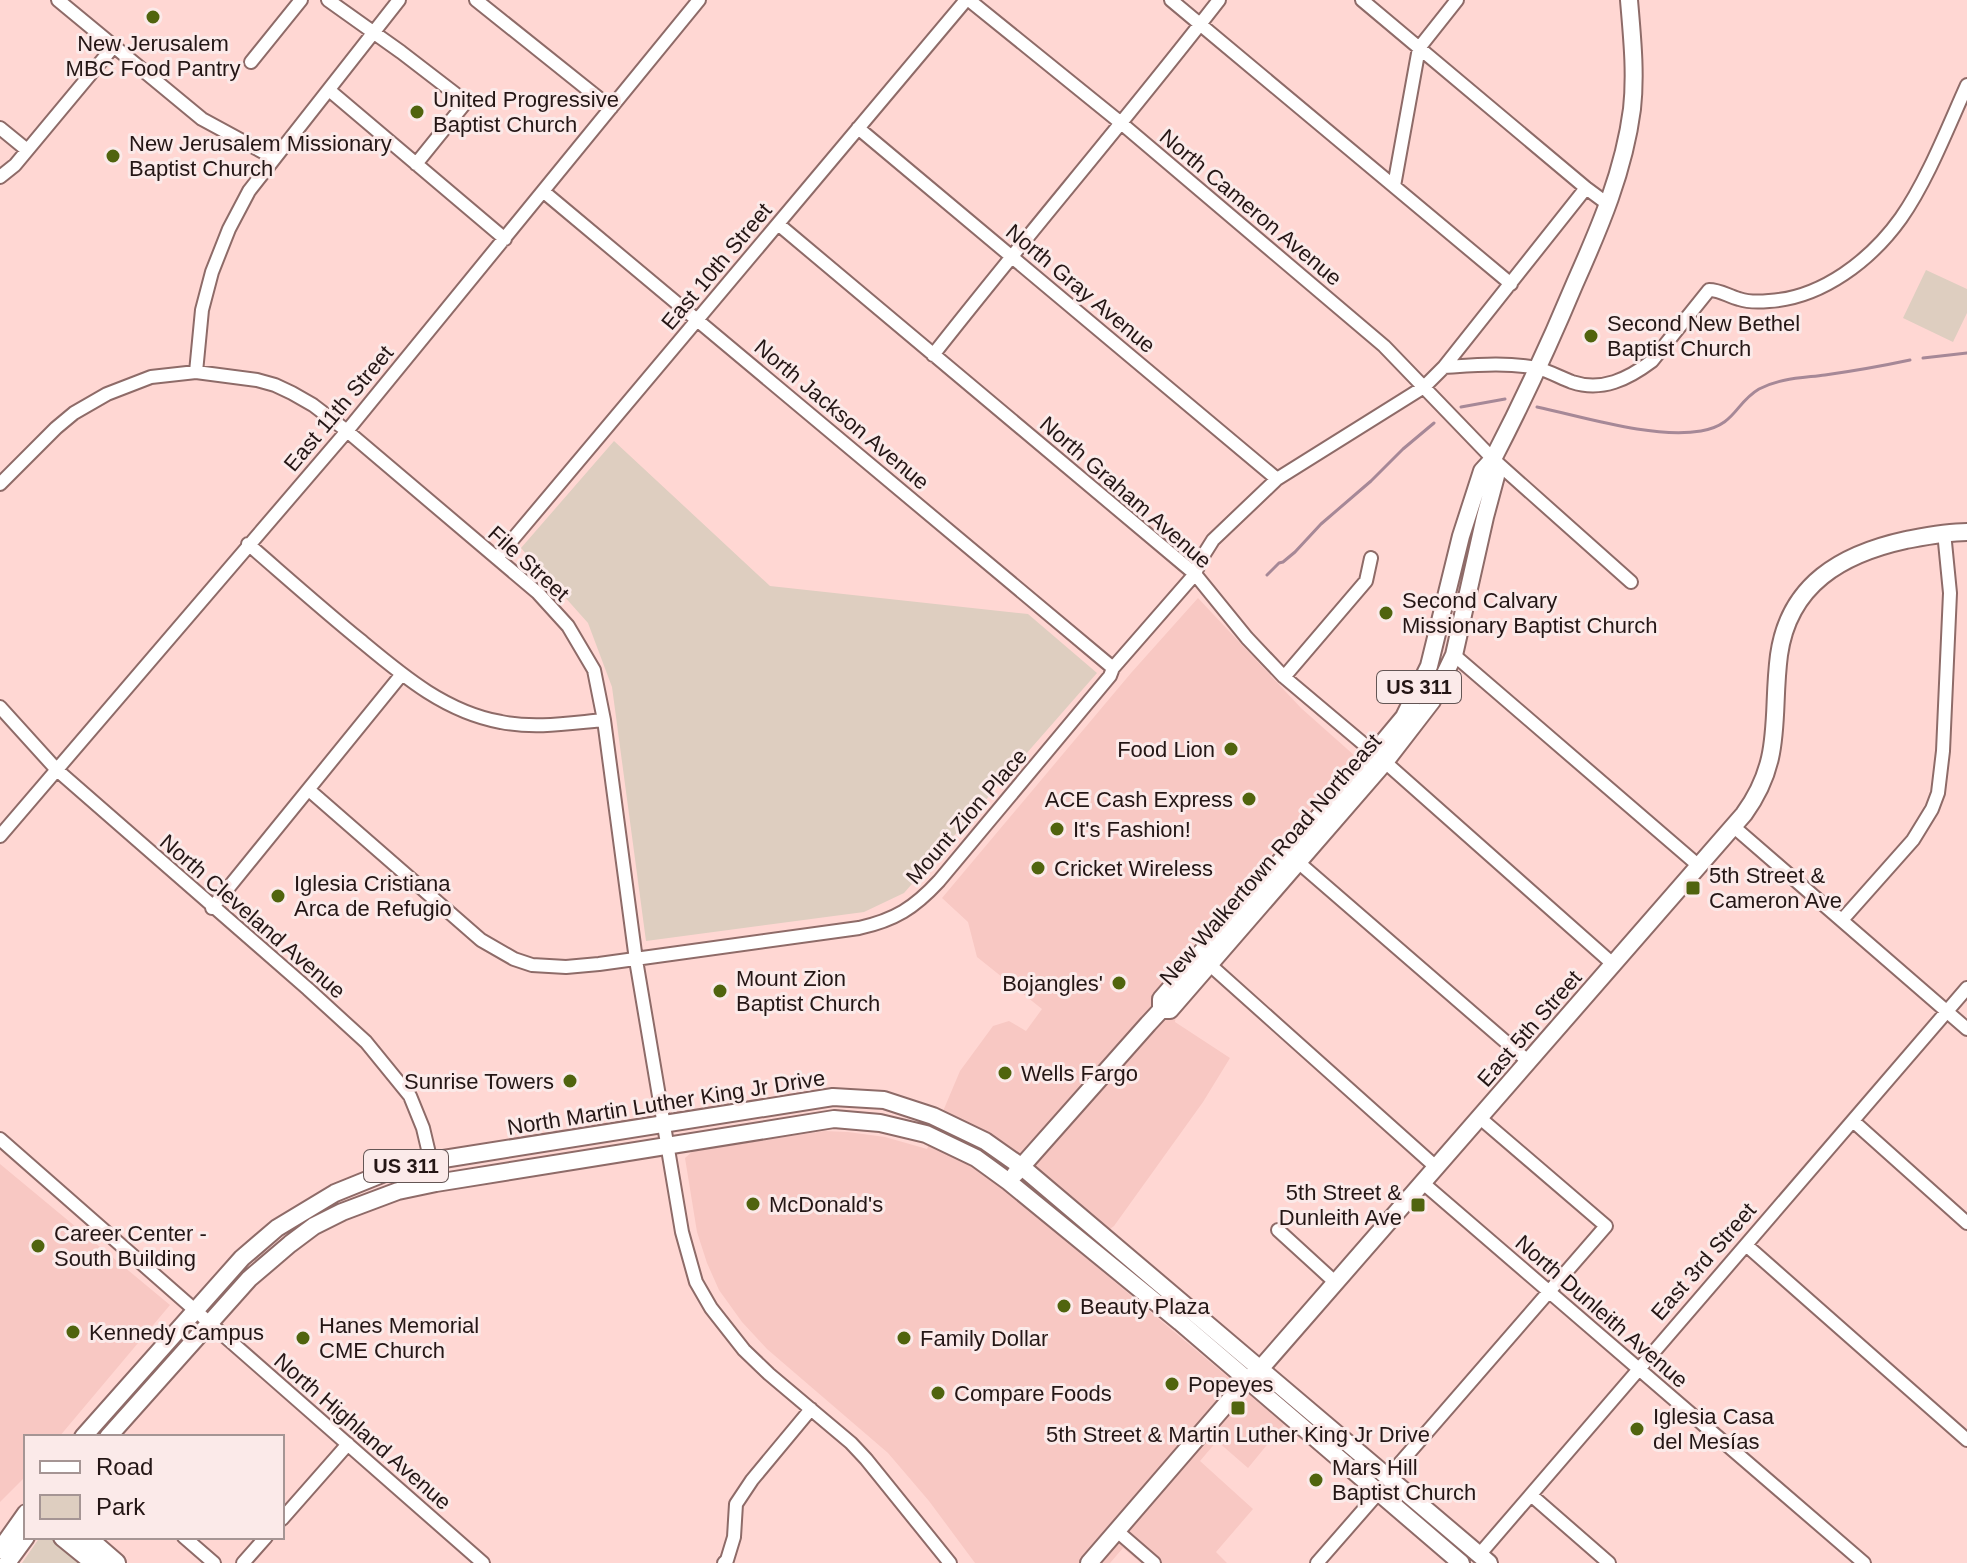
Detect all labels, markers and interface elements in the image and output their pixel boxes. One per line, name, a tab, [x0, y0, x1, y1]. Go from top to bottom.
marker: New Jerusalem MBC Food Pantry	[144, 8, 162, 26]
place label: New Jerusalem MBC Food Pantry	[66, 31, 240, 81]
place label: United Progressive Baptist Church	[433, 87, 619, 137]
marker: United Progressive Baptist Church	[408, 103, 426, 121]
street label: North Cameron Avenue	[1155, 124, 1347, 291]
place label: New Jerusalem Missionary Baptist Church	[129, 131, 392, 181]
marker: New Jerusalem Missionary Baptist Church	[104, 147, 122, 165]
street label: East 10th Street	[656, 198, 777, 335]
street label: North Gray Avenue	[1001, 219, 1160, 358]
place label: Second New Bethel Baptist Church	[1607, 311, 1800, 361]
marker: Second New Bethel Baptist Church	[1582, 327, 1600, 345]
street label: North Jackson Avenue	[749, 334, 934, 495]
street label: East 11th Street	[279, 340, 398, 476]
street label: North Graham Avenue	[1035, 411, 1216, 573]
street label: File Street	[483, 521, 574, 606]
place label: Second Calvary Missionary Baptist Church	[1402, 588, 1658, 638]
marker: Second Calvary Missionary Baptist Church	[1377, 604, 1395, 622]
road number: US 311	[1377, 671, 1461, 703]
street label: New Walkertown Road Northeast	[1155, 729, 1386, 990]
place label: Food Lion	[1117, 737, 1215, 762]
marker: Food Lion	[1222, 740, 1240, 758]
street label: Mount Zion Place	[901, 744, 1032, 889]
place label: ACE Cash Express	[1045, 787, 1233, 812]
marker: ACE Cash Express	[1240, 790, 1258, 808]
place label: It's Fashion!	[1073, 817, 1191, 842]
marker: It's Fashion!	[1048, 820, 1066, 838]
street label: North Cleveland Avenue	[155, 829, 350, 1004]
place label: Cricket Wireless	[1054, 856, 1213, 881]
marker: Cricket Wireless	[1029, 859, 1047, 877]
place label: 5th Street & Cameron Ave	[1709, 863, 1842, 913]
place label: Iglesia Cristiana Arca de Refugio	[294, 871, 452, 921]
marker: 5th Street & Cameron Ave	[1684, 879, 1702, 897]
marker: Iglesia Cristiana Arca de Refugio	[269, 887, 287, 905]
street label: East 5th Street	[1472, 965, 1587, 1091]
place label: Mount Zion Baptist Church	[736, 966, 880, 1016]
place label: Bojangles'	[1002, 971, 1103, 996]
marker: Bojangles'	[1110, 974, 1128, 992]
marker: Mount Zion Baptist Church	[711, 982, 729, 1000]
place label: Wells Fargo	[1021, 1061, 1138, 1086]
marker: Wells Fargo	[996, 1064, 1014, 1082]
street label: North Martin Luther King Jr Drive	[505, 1065, 827, 1140]
place label: Sunrise Towers	[404, 1069, 554, 1094]
marker: Sunrise Towers	[561, 1072, 579, 1090]
road number: US 311	[364, 1150, 448, 1182]
place label: 5th Street & Dunleith Ave	[1279, 1180, 1402, 1230]
place label: McDonald's	[769, 1192, 883, 1217]
marker: McDonald's	[744, 1195, 762, 1213]
marker: 5th Street & Dunleith Ave	[1409, 1196, 1427, 1214]
street label: East 3rd Street	[1646, 1198, 1761, 1325]
place label: Career Center - South Building	[54, 1221, 207, 1271]
street label: North Dunleith Avenue	[1511, 1230, 1693, 1393]
marker: Career Center - South Building	[29, 1237, 47, 1255]
place label: Beauty Plaza	[1080, 1294, 1210, 1319]
marker: Beauty Plaza	[1055, 1297, 1073, 1315]
place label: Hanes Memorial CME Church	[319, 1313, 479, 1363]
place label: Kennedy Campus	[89, 1320, 264, 1345]
marker: Kennedy Campus	[64, 1323, 82, 1341]
place label: Family Dollar	[920, 1326, 1048, 1351]
marker: Hanes Memorial CME Church	[294, 1329, 312, 1347]
marker: Family Dollar	[895, 1329, 913, 1347]
street label: North Highland Avenue	[269, 1348, 456, 1515]
place label: Popeyes	[1188, 1372, 1274, 1397]
marker: Popeyes	[1163, 1375, 1181, 1393]
place label: Compare Foods	[954, 1381, 1112, 1406]
marker: Compare Foods	[929, 1384, 947, 1402]
marker: 5th Street & Martin Luther King Jr Drive	[1229, 1399, 1247, 1417]
place label: Iglesia Casa del Mesías	[1653, 1404, 1775, 1454]
marker: Iglesia Casa del Mesías	[1628, 1420, 1646, 1438]
place label: 5th Street & Martin Luther King Jr Drive	[1046, 1422, 1430, 1447]
legend	[24, 1435, 284, 1539]
text: Road	[96, 1453, 153, 1480]
place label: Mars Hill Baptist Church	[1332, 1455, 1476, 1505]
marker: Mars Hill Baptist Church	[1307, 1471, 1325, 1489]
text: Park	[96, 1493, 146, 1520]

